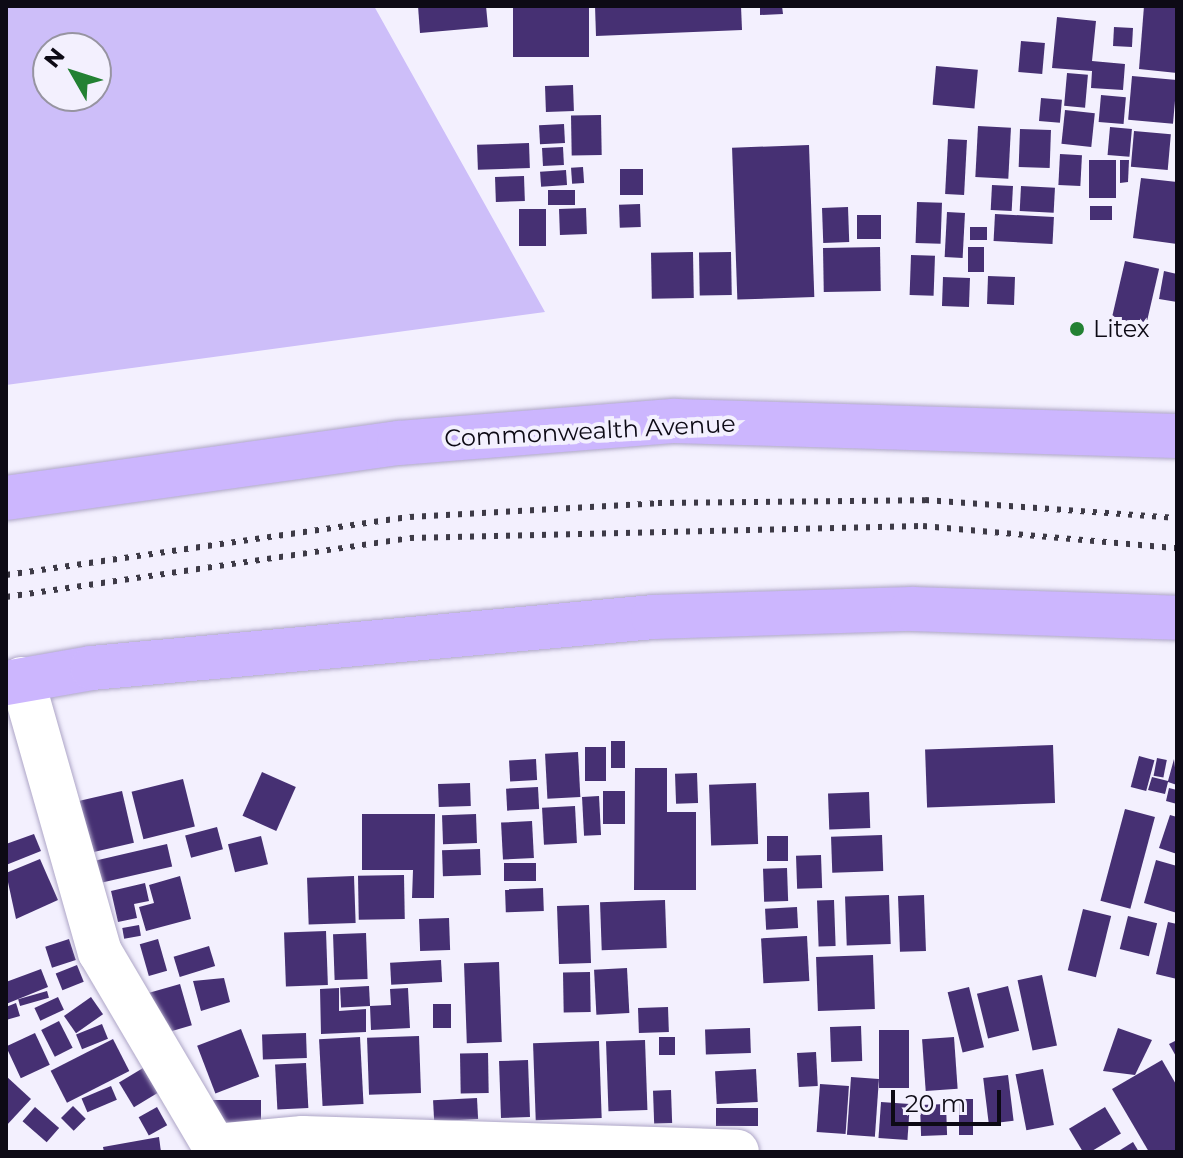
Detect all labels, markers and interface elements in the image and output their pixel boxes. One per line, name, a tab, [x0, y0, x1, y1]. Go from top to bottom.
north arrow	[32, 32, 112, 112]
text: N	[38, 42, 71, 73]
place label: Litex	[1093, 315, 1150, 343]
marker: Litex	[1068, 320, 1086, 338]
street label: Commonwealth Avenue	[444, 409, 736, 453]
scale bar	[895, 1074, 1005, 1124]
text: 20 m	[905, 1089, 966, 1118]

